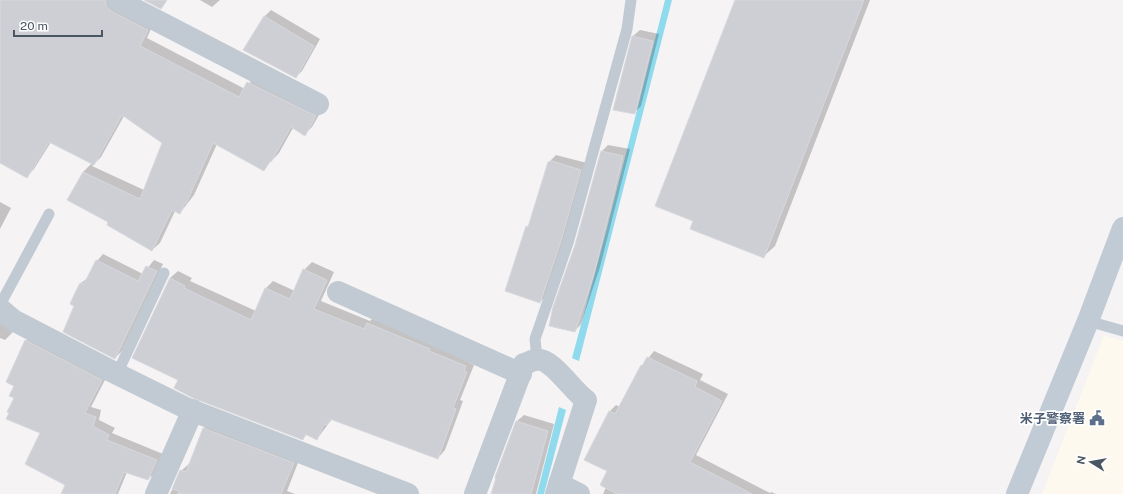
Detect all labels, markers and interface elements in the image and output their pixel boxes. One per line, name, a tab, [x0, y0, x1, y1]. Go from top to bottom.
scale bar	[14, 12, 102, 38]
text: 20 m	[20, 19, 48, 33]
public building icon: 米子警察署	[1088, 409, 1106, 427]
place label: 米子警察署	[1020, 411, 1085, 426]
north arrow	[1071, 442, 1111, 482]
text: N	[1074, 455, 1088, 465]

